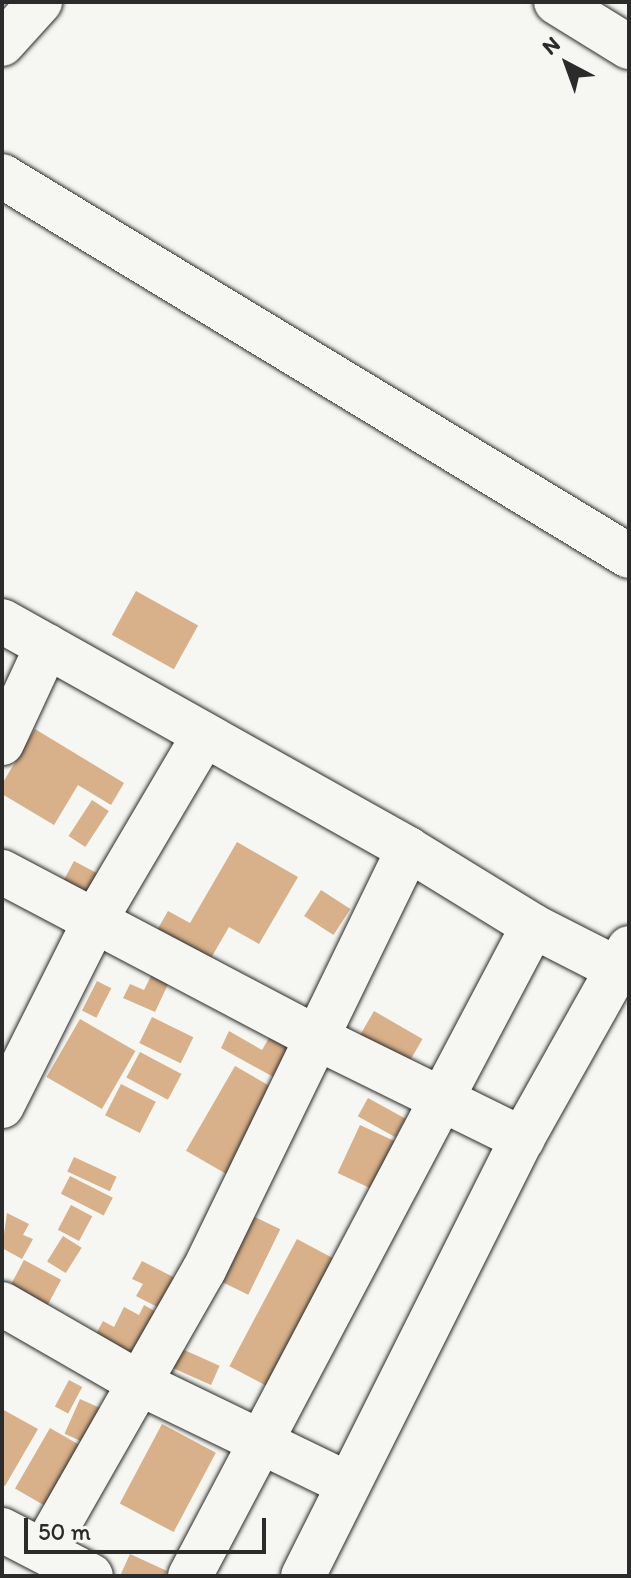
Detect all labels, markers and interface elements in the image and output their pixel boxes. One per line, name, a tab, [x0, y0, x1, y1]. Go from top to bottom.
north arrow	[527, 24, 607, 104]
text: N	[536, 30, 565, 61]
scale bar	[28, 1502, 270, 1552]
text: 50 m	[38, 1517, 91, 1546]

